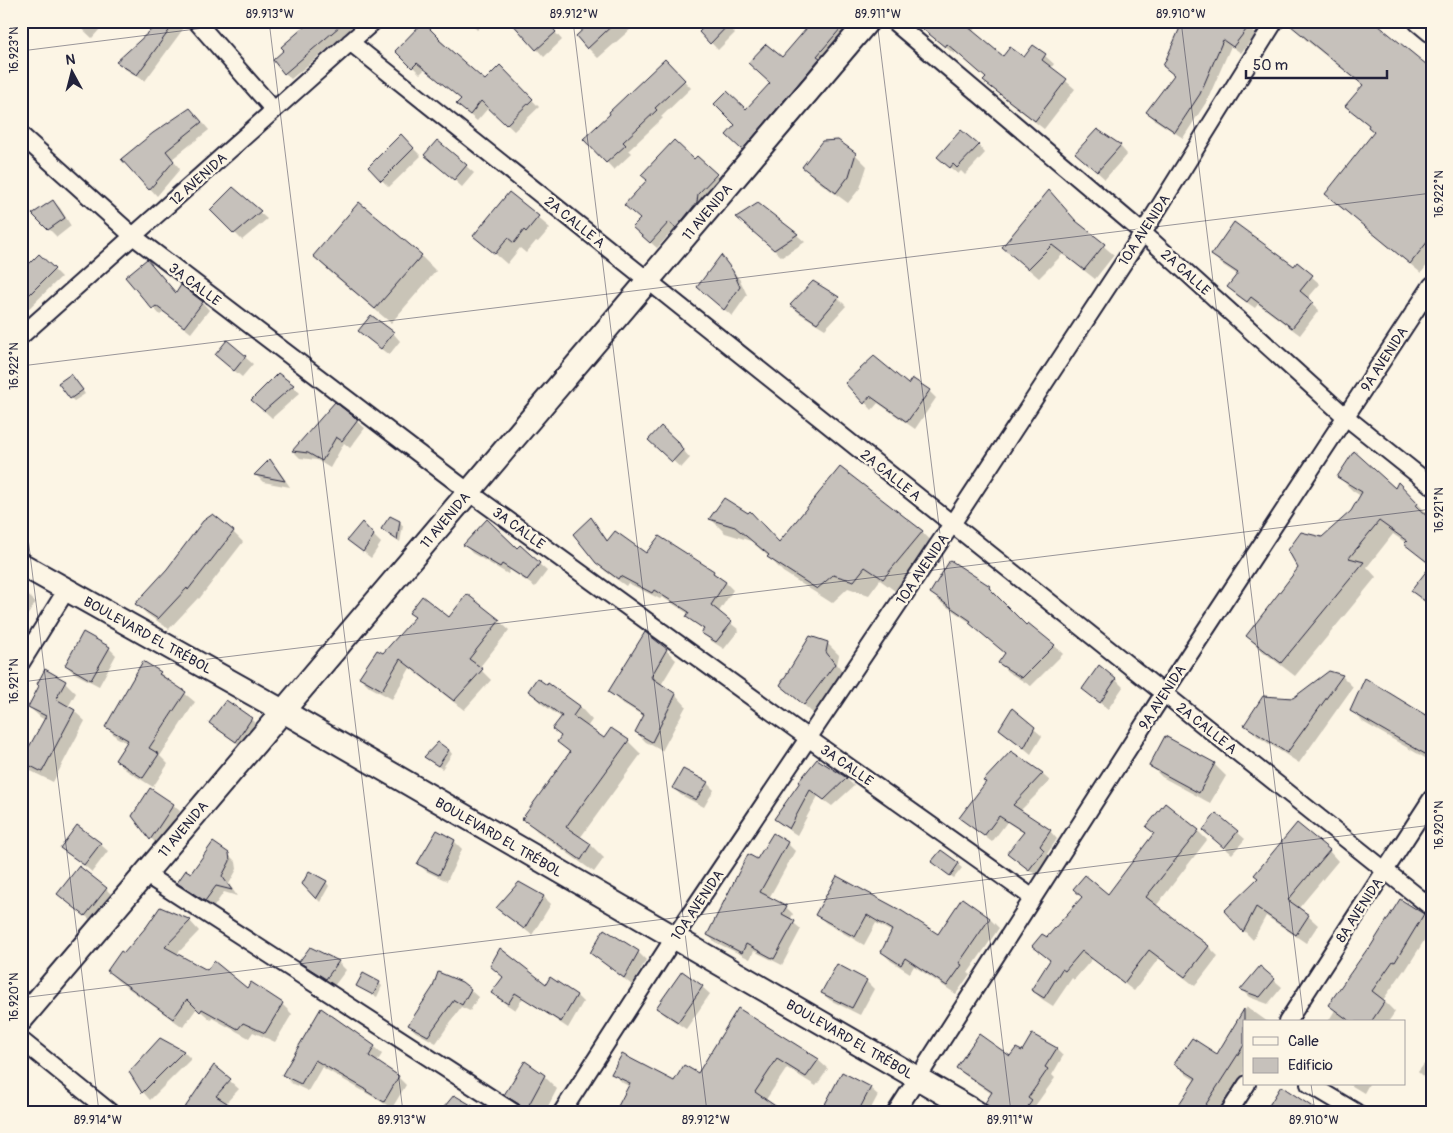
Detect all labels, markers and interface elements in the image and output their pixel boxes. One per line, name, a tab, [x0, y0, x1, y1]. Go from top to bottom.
text: 89.913°W	[246, 7, 294, 22]
text: 89.912°W	[550, 7, 598, 22]
text: 89.911°W	[855, 7, 901, 22]
text: 89.910°W	[1156, 7, 1206, 22]
text: 16.923°N	[7, 27, 22, 73]
north arrow	[48, 48, 98, 98]
scale bar	[1246, 48, 1387, 80]
text: N	[65, 51, 76, 69]
text: 50 m	[1253, 56, 1288, 75]
street label: 12 AVENIDA	[166, 149, 230, 209]
text: 16.922°N	[1432, 170, 1447, 218]
street label: 11 AVENIDA	[679, 181, 736, 244]
street label: 10A AVENIDA	[1115, 191, 1174, 269]
street label: 2A CALLE A	[541, 193, 608, 252]
street label: 2A CALLE	[1157, 246, 1214, 299]
street label: 3A CALLE	[165, 259, 224, 309]
street label: 9A AVENIDA	[1357, 324, 1412, 395]
text: 16.922°N	[7, 342, 22, 390]
street label: 2A CALLE A	[857, 446, 924, 505]
text: 16.921°N	[1432, 487, 1447, 533]
street label: 11 AVENIDA	[417, 489, 474, 552]
street label: 3A CALLE	[489, 504, 548, 553]
street label: 10A AVENIDA	[893, 531, 952, 608]
street label: BOULEVARD EL TRÉBOL	[81, 592, 216, 678]
text: 16.921°N	[7, 658, 22, 704]
street label: 9A AVENIDA	[1135, 662, 1190, 733]
street label: 2A CALLE A	[1173, 699, 1240, 758]
street label: 3A CALLE	[817, 741, 876, 790]
street label: BOULEVARD EL TRÉBOL	[432, 793, 566, 881]
street label: 11 AVENIDA	[155, 798, 212, 861]
text: 16.920°N	[1432, 801, 1447, 849]
street label: 10A AVENIDA	[668, 867, 727, 944]
street label: 8A AVENIDA	[1332, 875, 1387, 946]
text: 16.920°N	[7, 973, 22, 1021]
street label: BOULEVARD EL TRÉBOL	[783, 995, 917, 1083]
legend	[1243, 1020, 1406, 1086]
text: Calle	[1288, 1032, 1319, 1051]
text: Edificio	[1288, 1056, 1333, 1075]
text: 89.914°W	[74, 1113, 122, 1128]
text: 89.913°W	[378, 1113, 426, 1128]
text: 89.912°W	[682, 1113, 730, 1128]
text: 89.911°W	[987, 1113, 1033, 1128]
text: 89.910°W	[1289, 1113, 1339, 1128]

